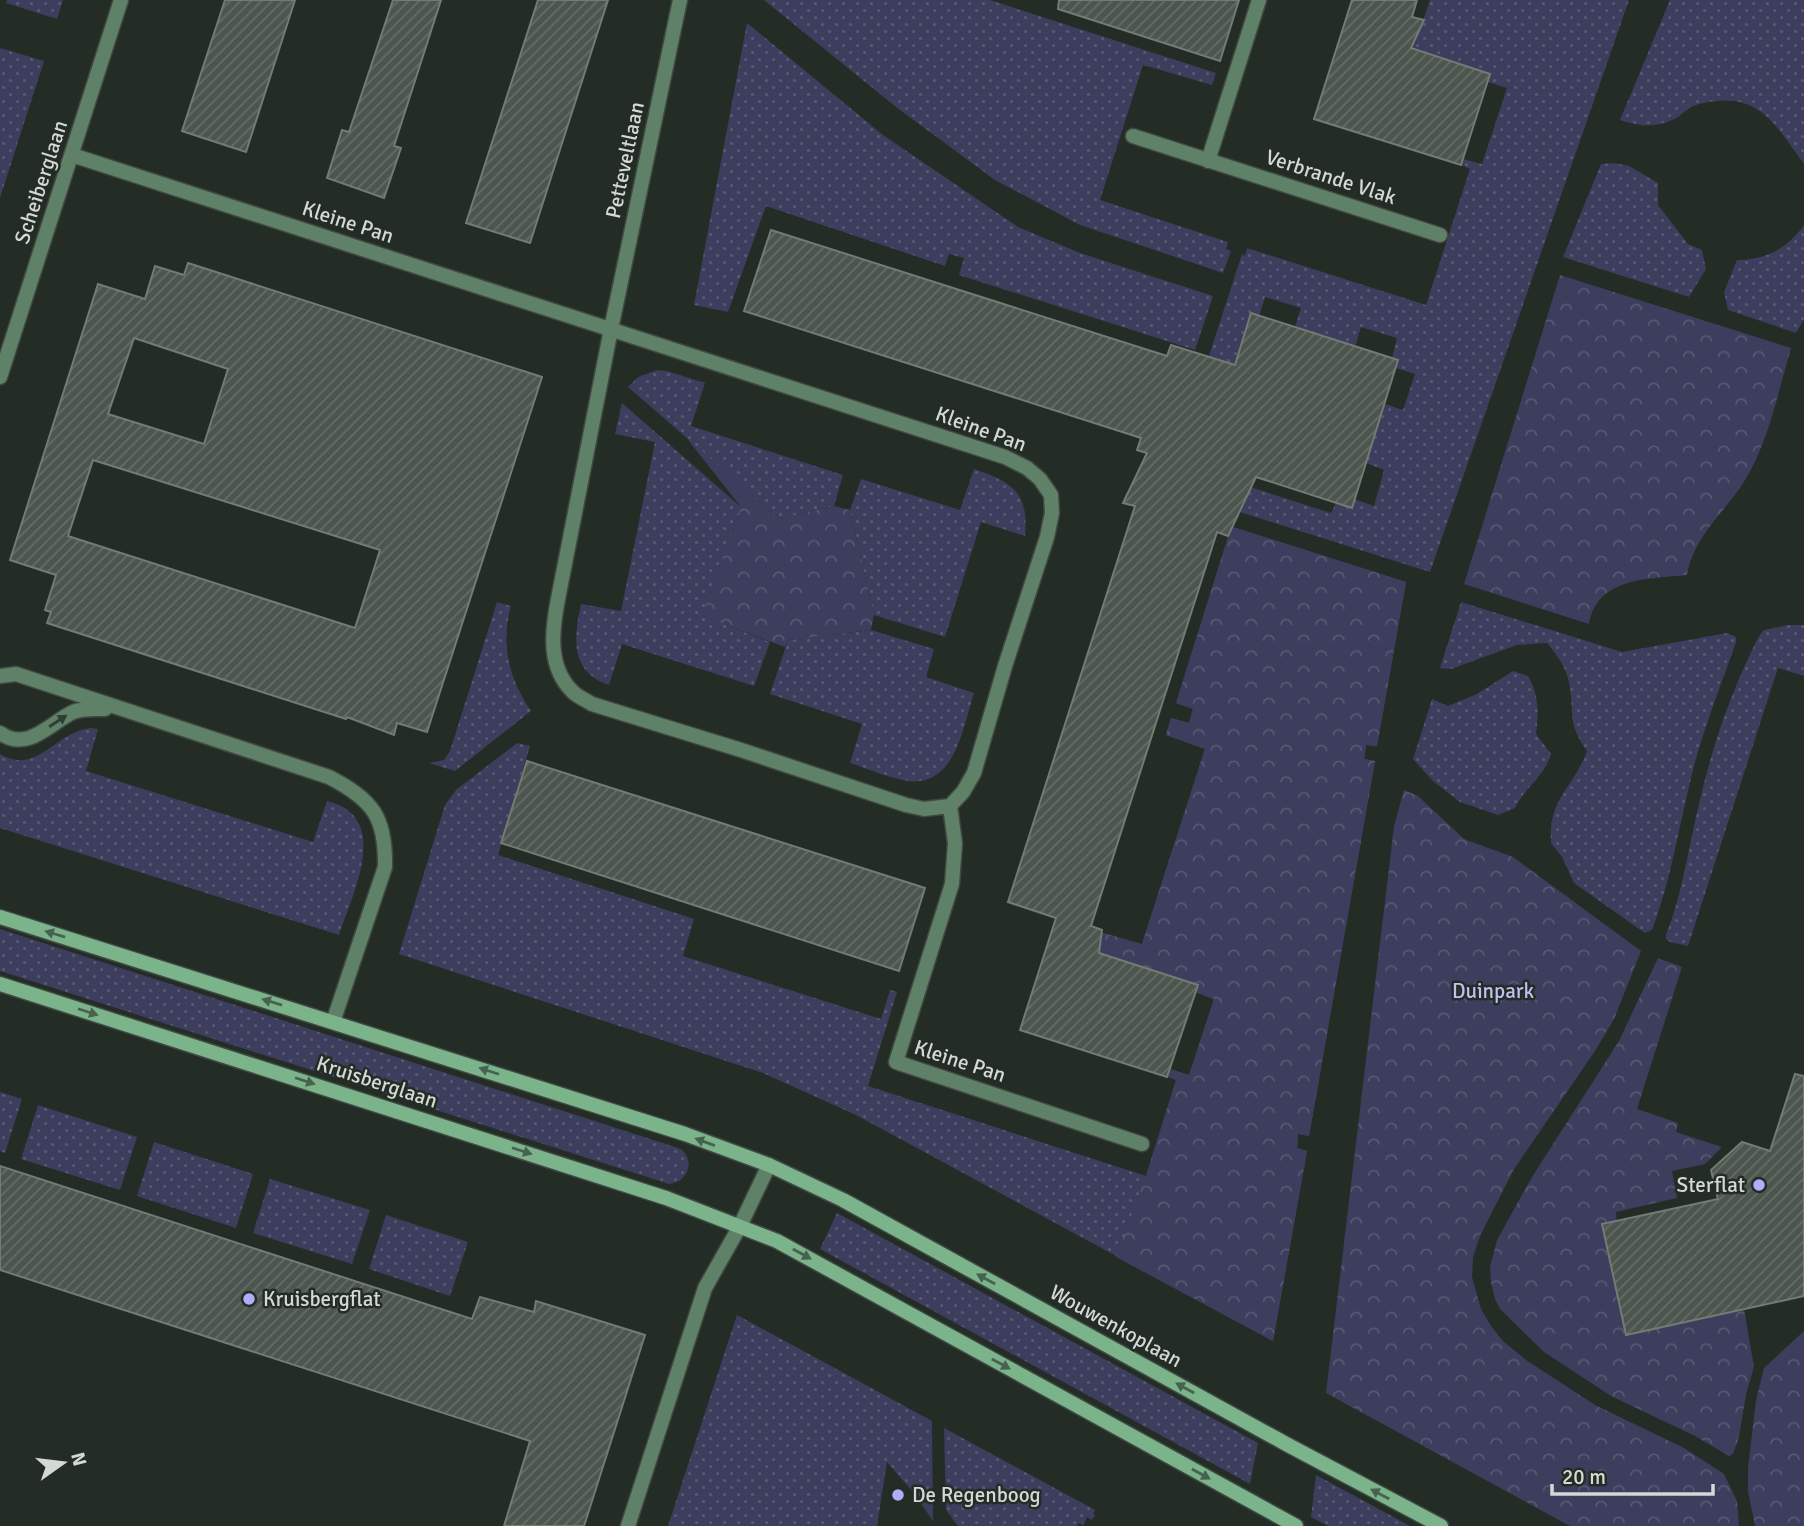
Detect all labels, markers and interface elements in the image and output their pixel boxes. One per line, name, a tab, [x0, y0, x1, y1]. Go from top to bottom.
street label: Petteveltlaan	[600, 99, 650, 221]
street label: Scheiberglaan	[9, 117, 73, 247]
street label: Verbrande Vlak	[1262, 144, 1400, 210]
street label: Kleine Pan	[299, 195, 397, 249]
street label: Kleine Pan	[932, 401, 1030, 457]
one-way arrow	[49, 715, 68, 728]
one-way arrow	[44, 928, 65, 939]
park label: Duinpark	[1452, 978, 1535, 1004]
one-way arrow	[261, 997, 282, 1007]
one-way arrow	[78, 1007, 99, 1018]
street label: Kleine Pan	[911, 1034, 1009, 1088]
street label: Kruisberglaan	[313, 1050, 441, 1114]
one-way arrow	[478, 1066, 499, 1076]
one-way arrow	[295, 1076, 316, 1087]
one-way arrow	[695, 1136, 716, 1147]
one-way arrow	[511, 1146, 532, 1157]
place label: Sterflat	[1677, 1172, 1745, 1198]
marker: Sterflat	[1751, 1177, 1767, 1193]
one-way arrow	[792, 1248, 812, 1260]
one-way arrow	[976, 1273, 995, 1285]
street label: Wouwenkoplaan	[1045, 1279, 1187, 1373]
place label: Kruisbergflat	[263, 1286, 381, 1312]
marker: Kruisbergflat	[241, 1291, 257, 1307]
one-way arrow	[991, 1358, 1011, 1370]
one-way arrow	[1175, 1382, 1195, 1394]
north arrow	[28, 1428, 98, 1498]
text: N	[65, 1450, 92, 1468]
scale bar	[1552, 1452, 1713, 1496]
text: 20 m	[1562, 1464, 1606, 1490]
one-way arrow	[1191, 1467, 1211, 1479]
place label: De Regenboog	[912, 1482, 1041, 1508]
marker: De Regenboog	[890, 1487, 906, 1503]
one-way arrow	[1370, 1488, 1390, 1500]

